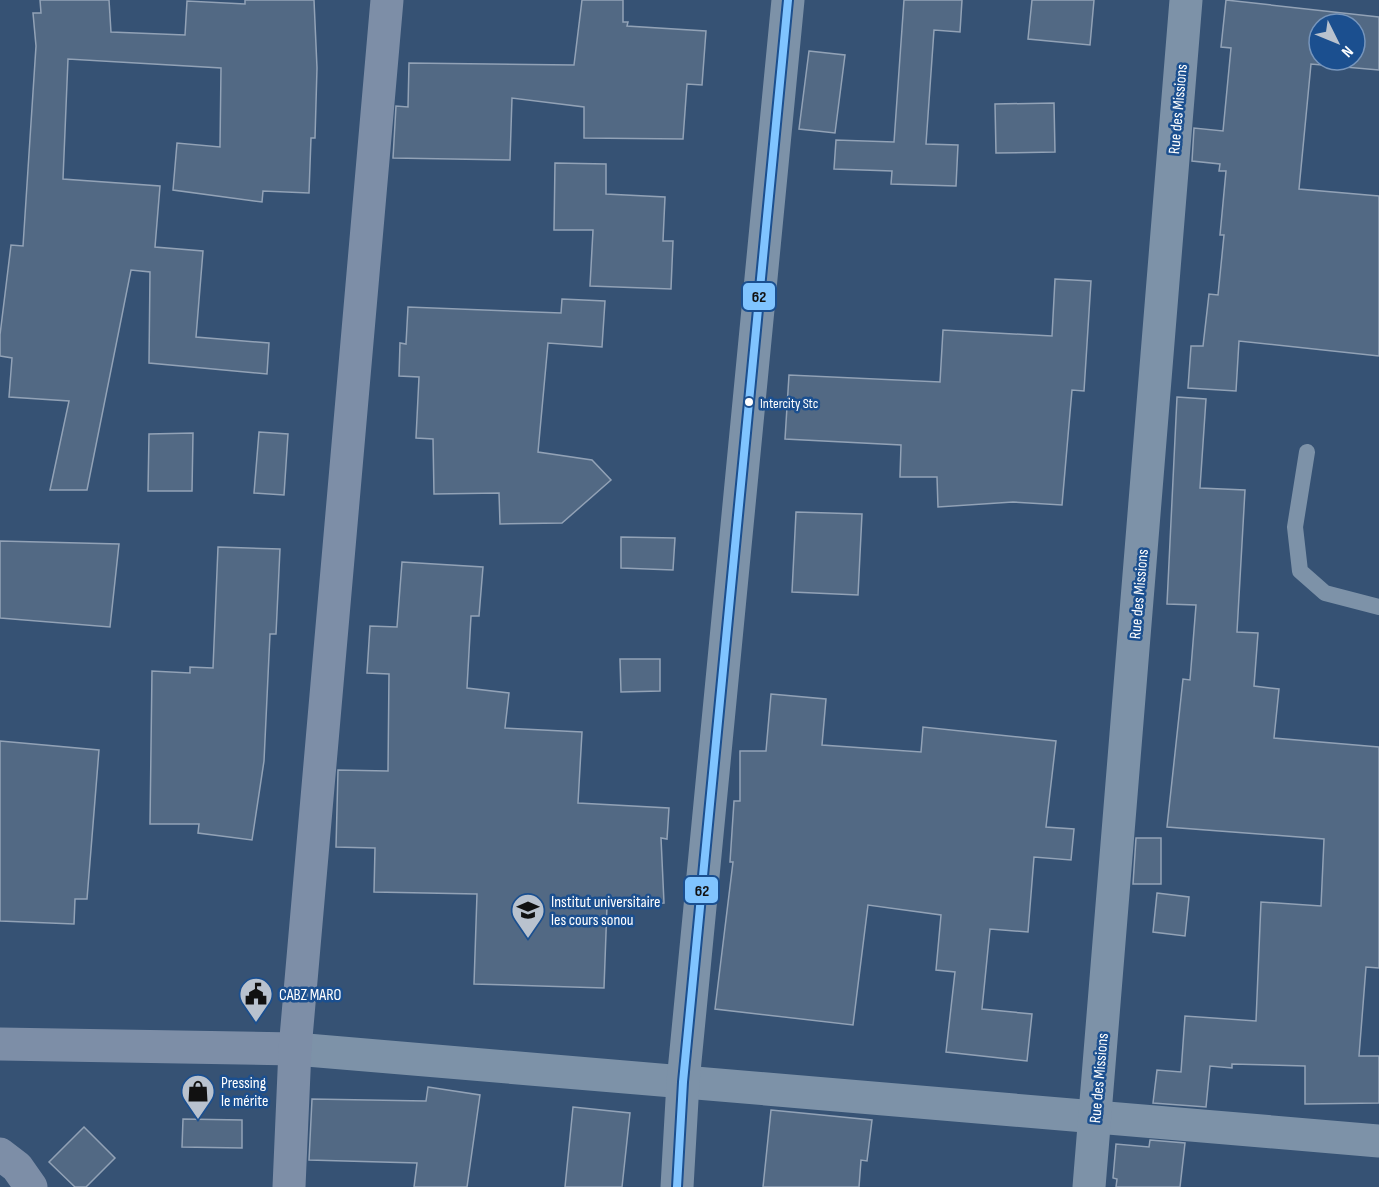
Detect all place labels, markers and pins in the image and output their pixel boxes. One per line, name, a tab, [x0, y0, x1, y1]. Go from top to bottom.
place label: Intercity Stc	[760, 395, 818, 412]
marker: Intercity Stc	[743, 396, 755, 408]
school or university icon: Institut universitaire les cours sonou	[510, 892, 546, 939]
place label: Institut universitaire les cours sonou	[551, 893, 660, 930]
public building icon: CABZ MARO	[238, 976, 274, 1023]
place label: CABZ MARO	[279, 986, 341, 1005]
shop icon: Pressing le mérite	[180, 1073, 216, 1120]
place label: Pressing le mérite	[221, 1074, 268, 1111]

